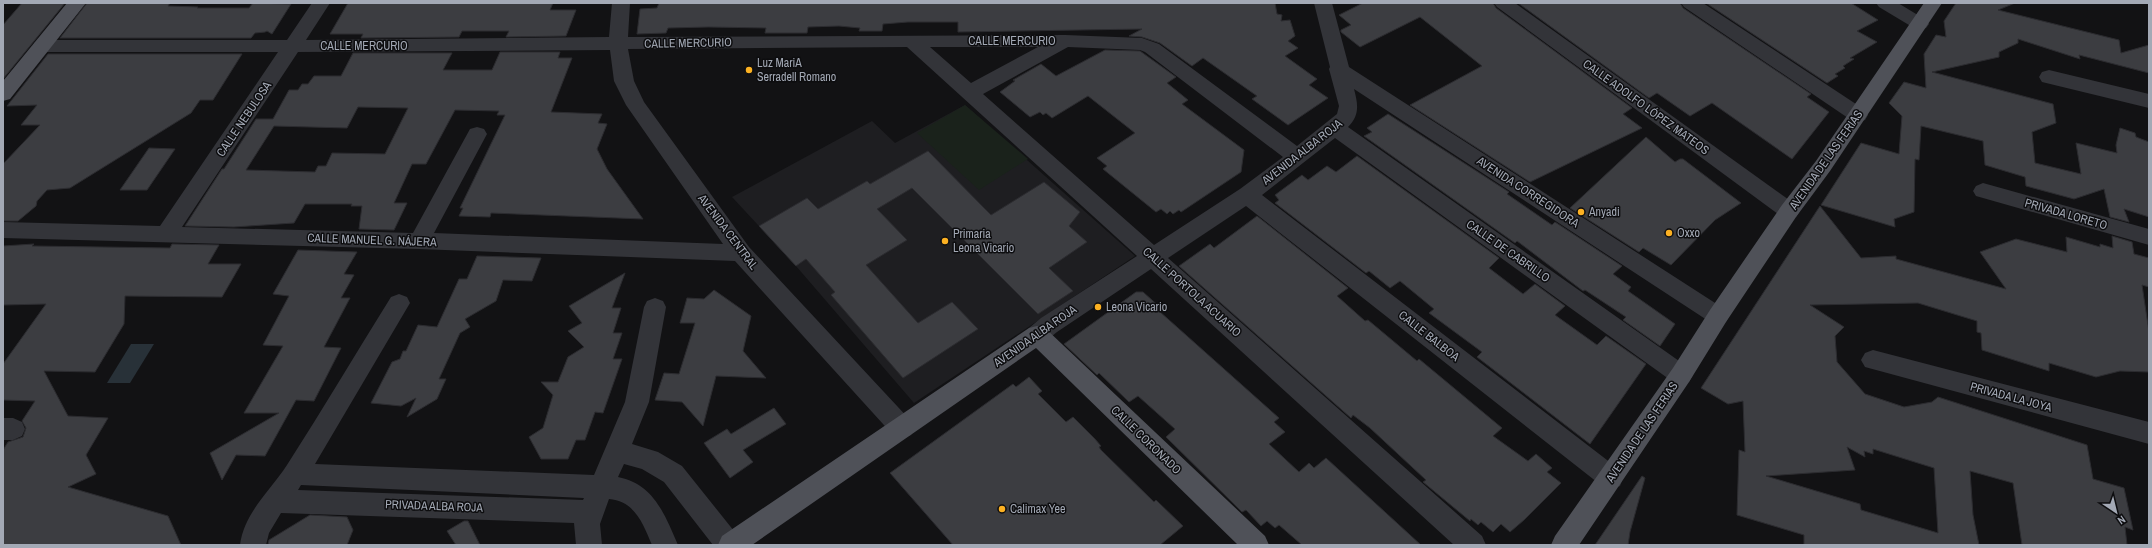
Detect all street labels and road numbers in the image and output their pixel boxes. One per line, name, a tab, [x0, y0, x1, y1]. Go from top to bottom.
street label: CALLE MERCURIO	[968, 33, 1056, 49]
street label: CALLE MERCURIO	[644, 34, 732, 52]
street label: CALLE MERCURIO	[320, 38, 408, 54]
street label: CALLE ADOLFO LÓPEZ MATEOS	[1580, 56, 1713, 159]
street label: CALLE NEBULOSA	[213, 78, 275, 160]
street label: AVENIDA DE LAS FERIAS	[1785, 107, 1867, 214]
street label: AVENIDA ALBA ROJA	[1258, 115, 1346, 189]
street label: AVENIDA CORREGIDORA	[1473, 152, 1583, 231]
street label: AVENIDA CENTRAL	[694, 190, 762, 273]
street label: PRIVADA LORETO	[2023, 195, 2109, 233]
street label: CALLE DE CABRILLO	[1463, 216, 1553, 286]
street label: CALLE MANUEL G. NÁJERA	[307, 230, 437, 250]
street label: CALLE PORTOLA ACUARIO	[1139, 244, 1245, 341]
street label: AVENIDA ALBA ROJA	[990, 301, 1080, 371]
street label: CALLE BALBOA	[1395, 307, 1463, 365]
street label: AVENIDA DE LAS FERIAS	[1602, 378, 1682, 486]
street label: PRIVADA LA JOYA	[1968, 378, 2054, 416]
street label: CALLE CORONADO	[1107, 402, 1185, 478]
street label: PRIVADA ALBA ROJA	[385, 496, 484, 516]

